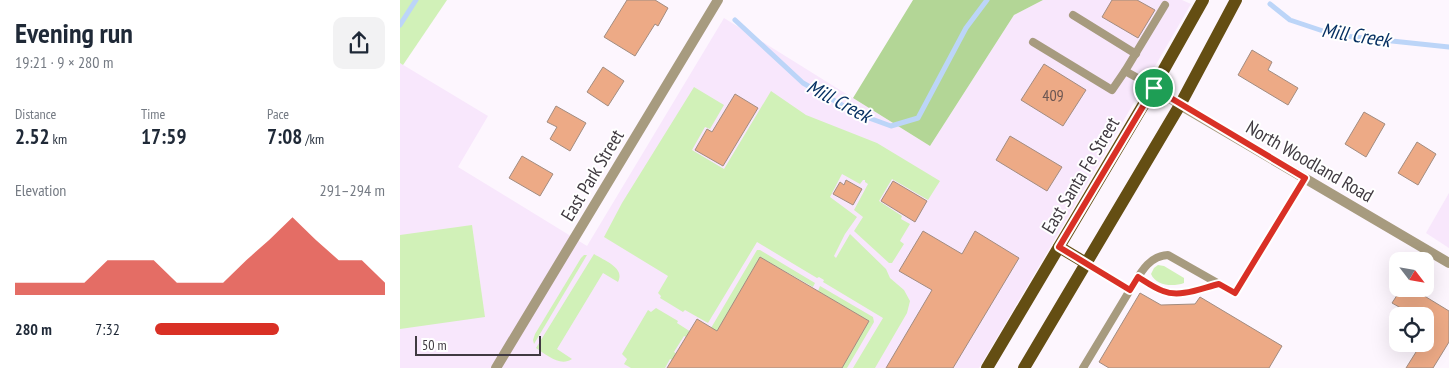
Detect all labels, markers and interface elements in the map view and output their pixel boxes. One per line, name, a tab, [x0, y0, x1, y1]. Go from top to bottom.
text: Evening run	[15, 14, 133, 51]
button: share	[333, 17, 385, 69]
water label: Mill Creek	[1320, 17, 1394, 54]
text: 19:21 · 9 × 280 m	[15, 52, 113, 72]
pin	[1133, 67, 1175, 109]
water label: Mill Creek	[802, 73, 878, 130]
icon: arrive	[1140, 74, 1168, 102]
house number: 409	[1042, 85, 1064, 105]
text: Distance	[15, 105, 56, 123]
text: Time	[141, 105, 165, 123]
text: Pace	[267, 105, 289, 123]
street label: East Santa Fe Street	[1036, 112, 1125, 237]
street label: North Woodland Road	[1242, 115, 1378, 207]
text: 2.52	[15, 123, 50, 150]
text: 17:59	[141, 123, 186, 150]
text: 7:08	[267, 123, 302, 150]
street label: East Park Street	[555, 124, 629, 225]
text: km	[50, 130, 67, 148]
text: /km	[302, 130, 324, 148]
text: Elevation	[15, 180, 66, 200]
text: 291–294 m	[320, 180, 385, 200]
north arrow	[1389, 252, 1434, 298]
map controls	[1389, 252, 1434, 352]
button: locate	[1389, 307, 1434, 352]
text: 280 m	[15, 319, 52, 339]
text: 7:32	[95, 319, 120, 339]
scale bar	[415, 333, 541, 356]
text: 50 m	[422, 336, 447, 354]

